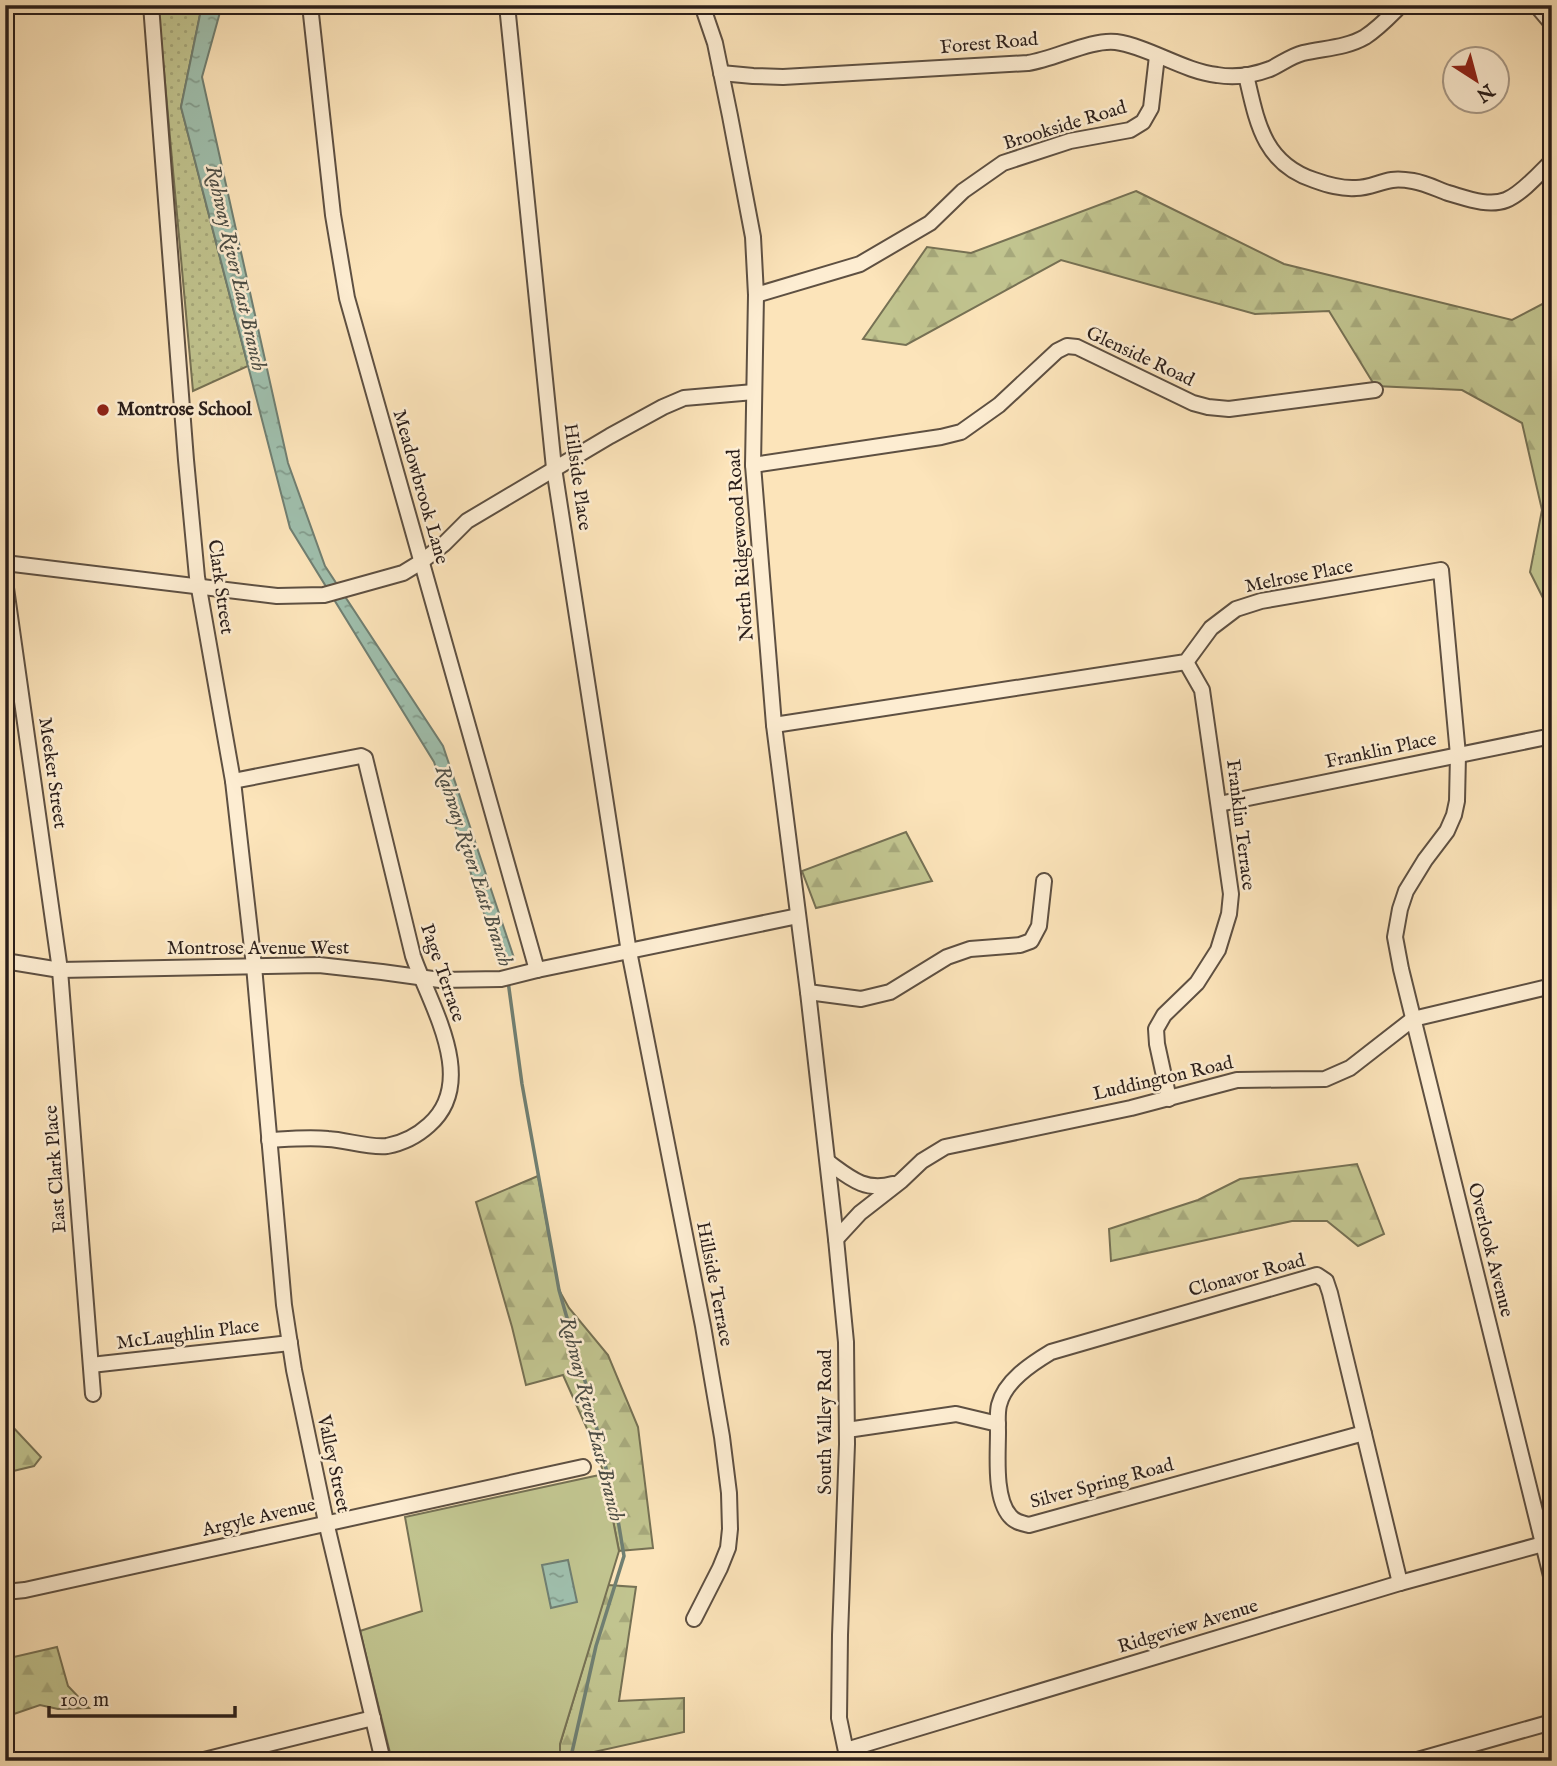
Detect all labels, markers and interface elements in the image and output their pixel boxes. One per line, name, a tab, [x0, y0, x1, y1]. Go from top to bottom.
street label: Forest Road	[939, 28, 1040, 60]
north arrow	[1442, 46, 1512, 116]
text: N	[1471, 77, 1499, 107]
street label: Brookside Road	[1000, 96, 1130, 156]
water label: Rahway River East Branch	[198, 162, 272, 374]
street label: Glenside Road	[1082, 321, 1199, 393]
place label: Montrose School	[117, 398, 253, 422]
marker: Montrose School	[95, 402, 111, 418]
street label: Meadowbrook Lane	[386, 407, 454, 567]
street label: Hillside Place	[558, 422, 596, 532]
street label: North Ridgewood Road	[722, 447, 760, 642]
street label: Clark Street	[201, 538, 239, 636]
street label: Melrose Place	[1243, 555, 1355, 599]
street label: Meeker Street	[32, 716, 72, 831]
street label: Franklin Place	[1323, 727, 1439, 774]
street label: Franklin Terrace	[1220, 758, 1260, 892]
water label: Rahway River East Branch	[428, 762, 518, 970]
street label: Page Terrace	[414, 921, 470, 1025]
street label: Montrose Avenue West	[167, 937, 350, 961]
street label: Luddington Road	[1091, 1051, 1236, 1107]
street label: East Clark Place	[40, 1104, 72, 1234]
street label: Overlook Avenue	[1462, 1180, 1518, 1320]
street label: Hillside Terrace	[690, 1220, 738, 1349]
street label: Clonavor Road	[1186, 1249, 1309, 1303]
street label: McLaughlin Place	[115, 1314, 261, 1356]
water label: Rahway River East Branch	[552, 1314, 630, 1525]
street label: South Valley Road	[814, 1348, 838, 1495]
street label: Valley Street	[311, 1412, 355, 1515]
street label: Silver Spring Road	[1028, 1453, 1177, 1515]
street label: Argyle Avenue	[199, 1493, 318, 1543]
street label: Ridgeview Avenue	[1115, 1594, 1261, 1660]
scale bar	[49, 1675, 234, 1719]
text: 100 m	[60, 1687, 109, 1714]

